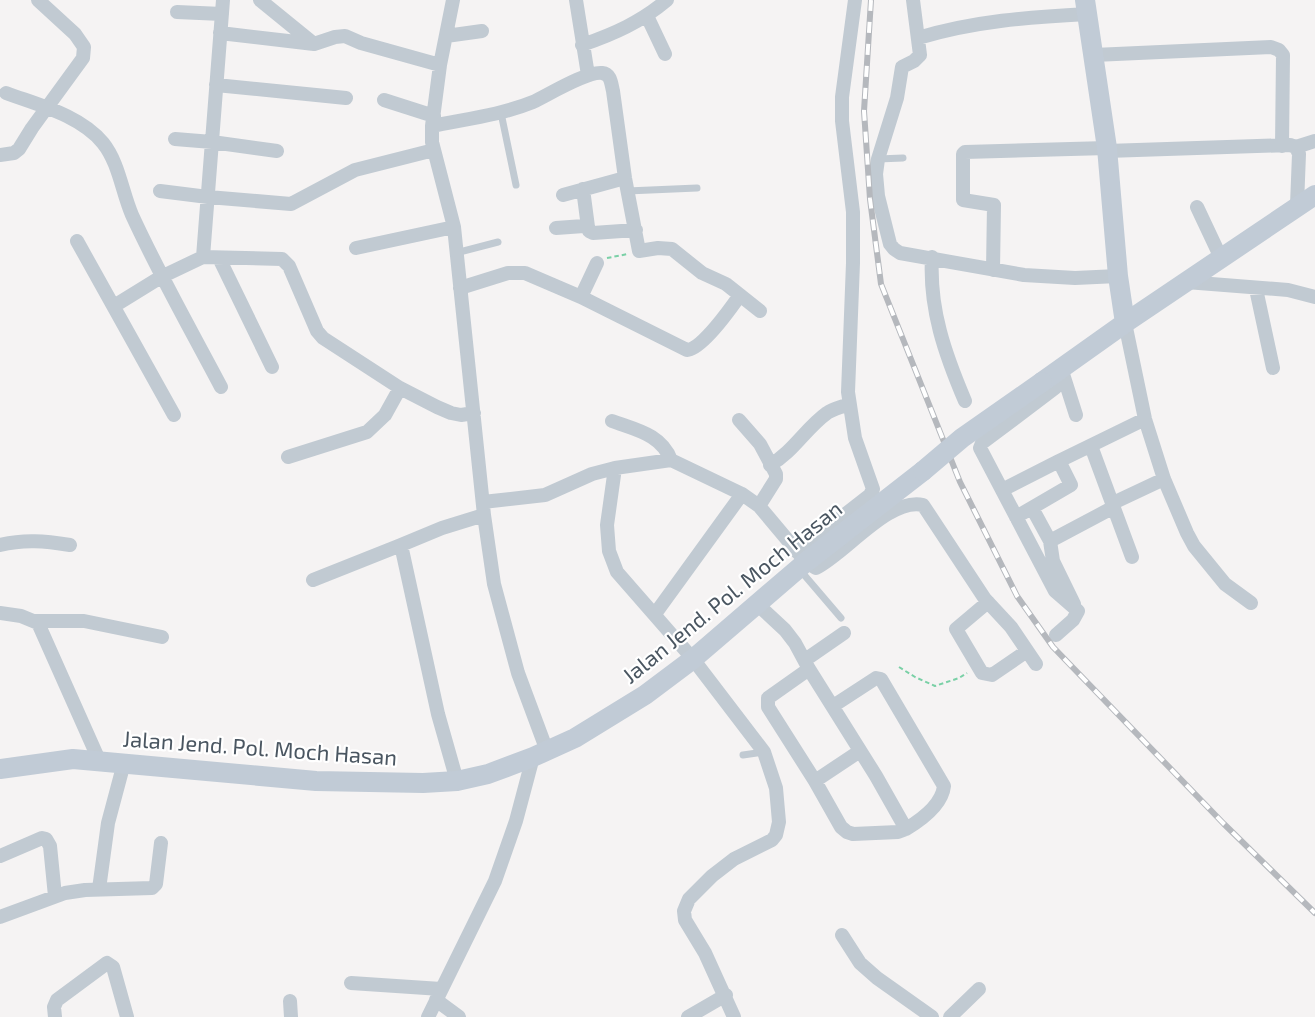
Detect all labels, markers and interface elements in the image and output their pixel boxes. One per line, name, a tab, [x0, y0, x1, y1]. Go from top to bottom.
street label: Jalan Jend. Pol. Moch Hasan	[616, 495, 846, 688]
street label: Jalan Jend. Pol. Moch Hasan	[122, 724, 398, 770]

